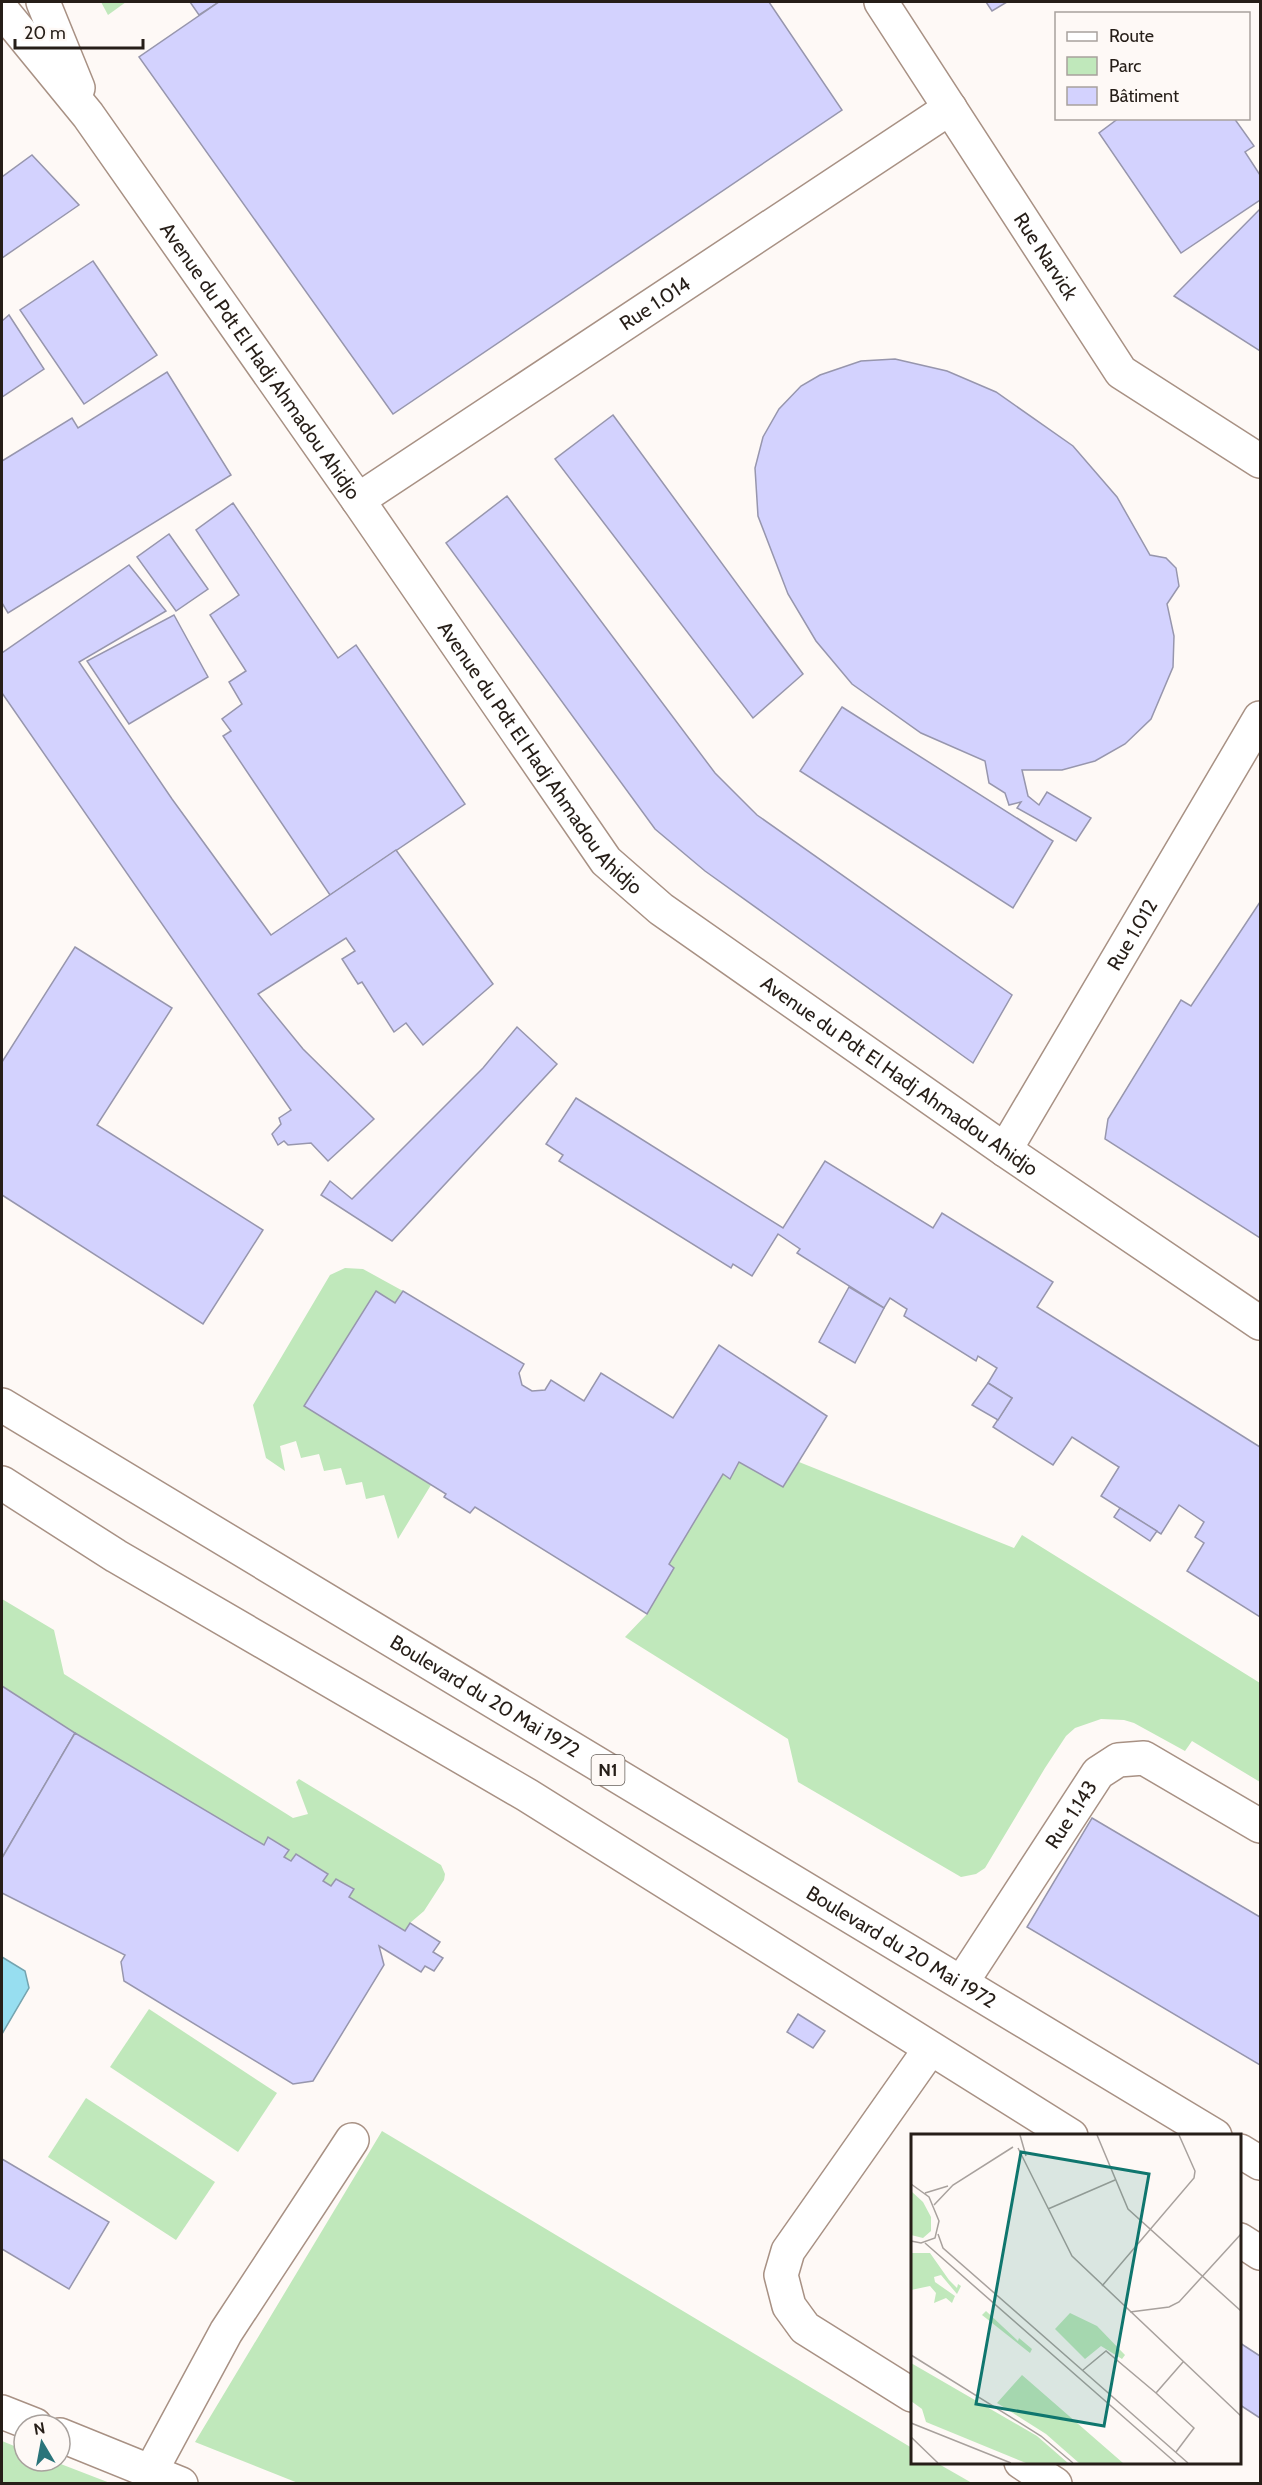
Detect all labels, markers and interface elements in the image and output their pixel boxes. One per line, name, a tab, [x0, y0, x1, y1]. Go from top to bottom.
scale bar	[15, 12, 142, 50]
legend	[1055, 12, 1250, 120]
text: 20 m	[24, 22, 66, 44]
text: Route	[1109, 25, 1154, 47]
text: Parc	[1109, 55, 1141, 77]
text: Bâtiment	[1109, 85, 1179, 107]
street label: Rue Narvick	[1009, 208, 1083, 304]
street label: Avenue du Pdt El Hadj Ahmadou Ahidjo	[155, 218, 366, 504]
street label: Rue 1.014	[615, 271, 695, 335]
street label: Avenue du Pdt El Hadj Ahmadou Ahidjo	[433, 617, 647, 899]
street label: Rue 1.012	[1102, 895, 1162, 975]
street label: Avenue du Pdt El Hadj Ahmadou Ahidjo	[756, 971, 1043, 1181]
street label: Boulevard du 20 Mai 1972	[386, 1630, 584, 1762]
road number: N1	[592, 1755, 624, 1785]
street label: Rue 1.143	[1040, 1776, 1102, 1853]
street label: Boulevard du 20 Mai 1972	[802, 1881, 1001, 2013]
inset map	[911, 2134, 1241, 2464]
north arrow	[12, 2413, 72, 2473]
text: N	[32, 2418, 47, 2439]

